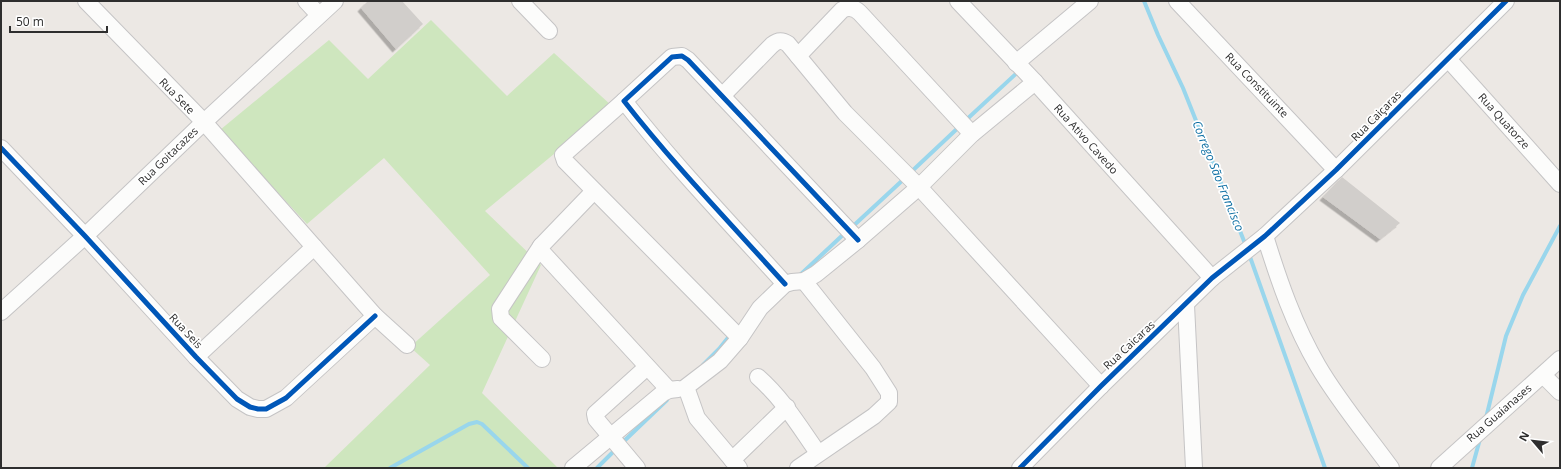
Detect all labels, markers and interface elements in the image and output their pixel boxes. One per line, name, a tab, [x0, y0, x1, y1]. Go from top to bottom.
scale bar	[10, 8, 107, 34]
text: 50 m	[16, 13, 44, 30]
street label: Rua Constituinte	[1222, 49, 1292, 120]
street label: Rua Sete	[156, 74, 198, 117]
street label: Rua Caiçaras	[1347, 87, 1404, 144]
street label: Rua Quatorze	[1475, 90, 1533, 152]
street label: Rua Ativo Cavedo	[1051, 101, 1122, 177]
water label: Corrego São Francisco	[1188, 118, 1249, 234]
street label: Rua Goitacazes	[134, 123, 201, 188]
street label: Rua Seis	[166, 310, 206, 351]
street label: Rua Caicaras	[1100, 317, 1158, 372]
street label: Rua Guaianases	[1463, 380, 1534, 445]
north arrow	[1513, 421, 1553, 461]
text: N	[1515, 429, 1532, 444]

